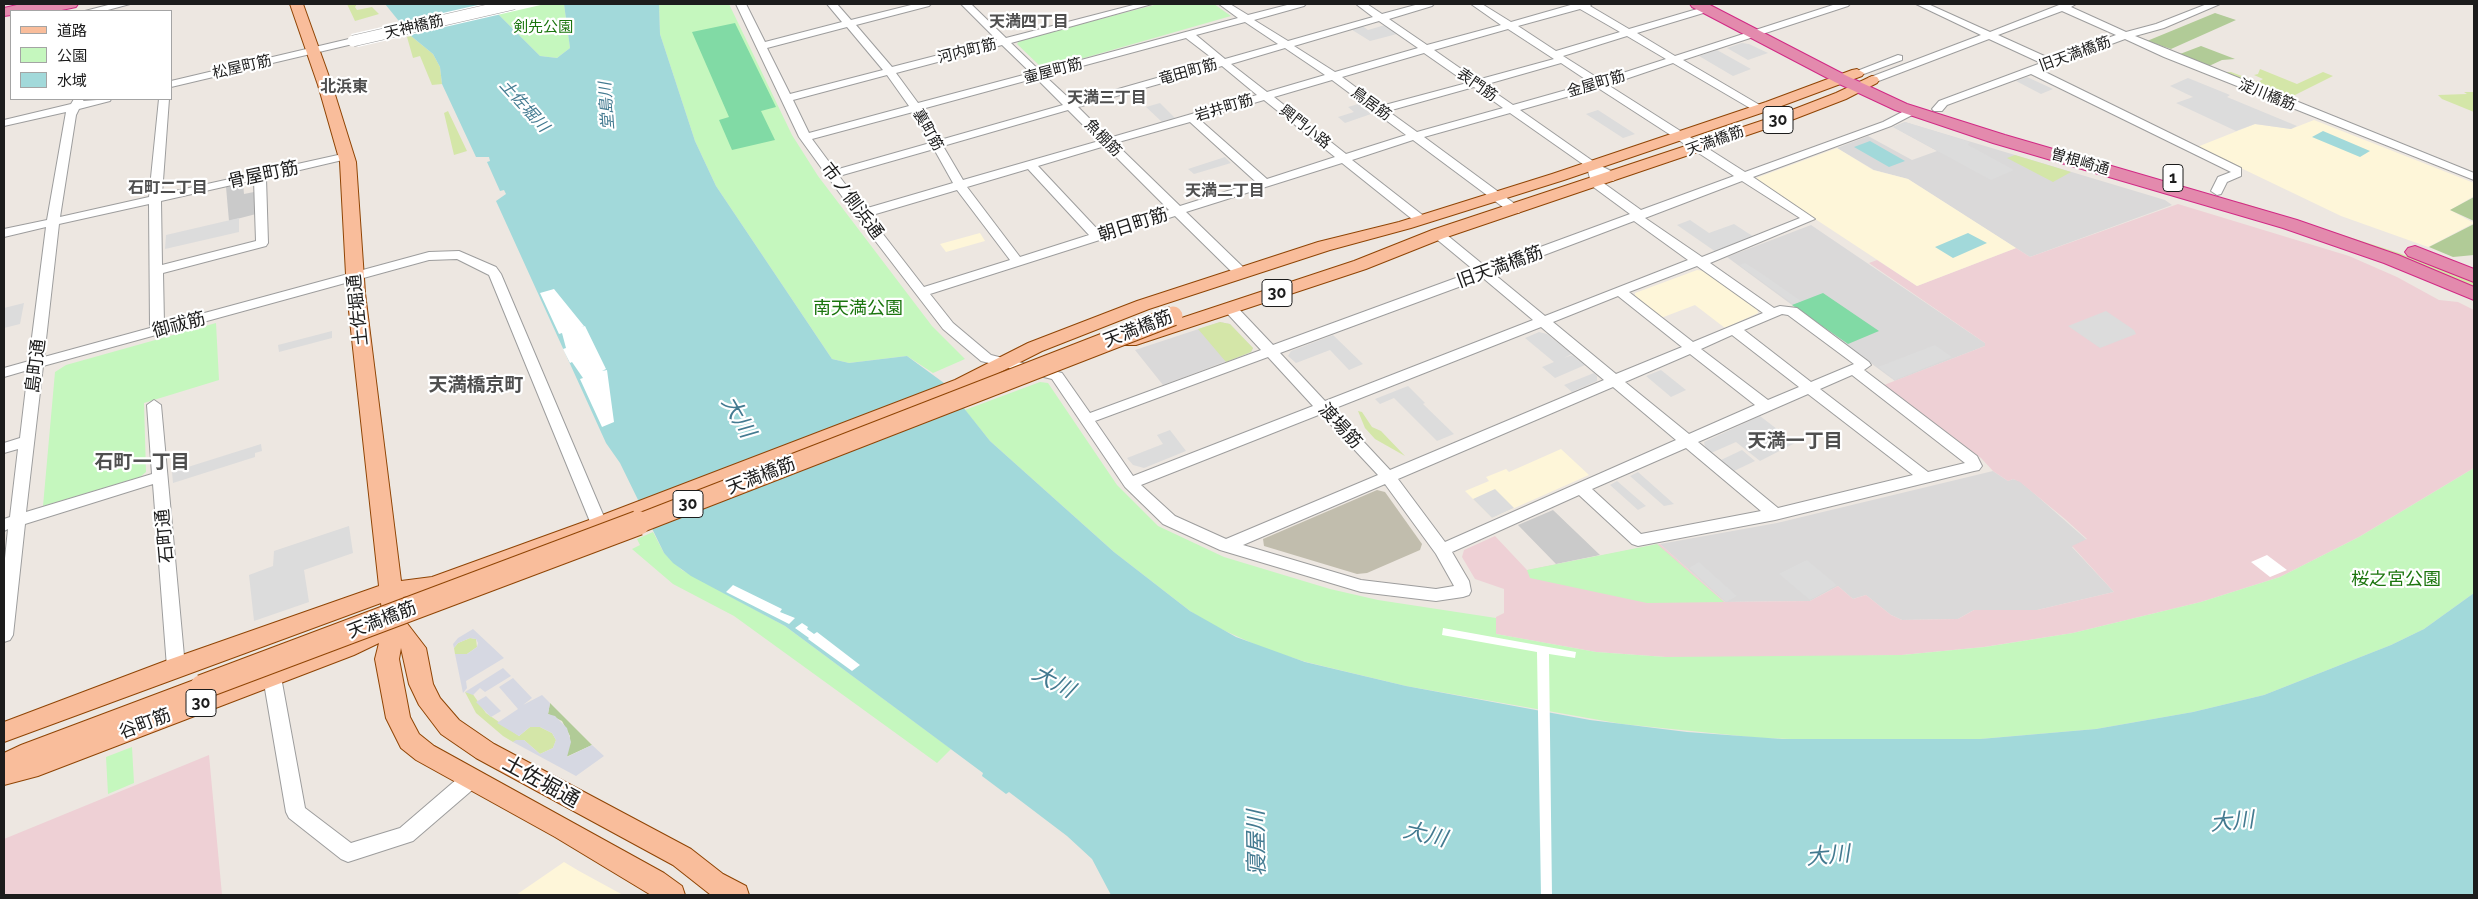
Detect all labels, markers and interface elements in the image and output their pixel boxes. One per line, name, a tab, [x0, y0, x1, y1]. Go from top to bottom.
legend	[10, 10, 172, 100]
street label: 天神橋筋	[383, 11, 445, 43]
district label: 天満四丁目	[989, 12, 1069, 32]
park label: 剣先公園	[513, 18, 573, 36]
text: 道路	[57, 22, 87, 40]
street label: 旧天満橋筋	[2037, 33, 2113, 75]
street label: 河内町筋	[936, 35, 998, 67]
text: 公園	[57, 47, 87, 65]
street label: 松屋町筋	[211, 51, 273, 83]
street label: 壷屋町筋	[1022, 55, 1084, 87]
street label: 竜田町筋	[1157, 55, 1219, 89]
street label: 表門筋	[1453, 65, 1501, 105]
street label: 金屋町筋	[1565, 67, 1627, 101]
text: 水域	[57, 72, 87, 90]
street label: 淀川橋筋	[2236, 75, 2298, 115]
water label: 土佐堀川	[495, 76, 553, 136]
district label: 北浜東	[320, 77, 368, 97]
water label: 堂島川	[596, 81, 618, 131]
street label: 鳥居筋	[1348, 83, 1394, 125]
district label: 天満三丁目	[1067, 88, 1147, 108]
street label: 岩井町筋	[1193, 91, 1255, 125]
street label: 興門小路	[1276, 101, 1334, 153]
street label: 裏町筋	[909, 106, 947, 154]
road number: 30	[1763, 106, 1793, 134]
street label: 魚棚筋	[1081, 116, 1125, 160]
street label: 天満橋筋	[1684, 122, 1746, 160]
street label: 曽根崎通	[2049, 145, 2111, 179]
street label: 骨屋町筋	[226, 157, 300, 193]
street label: 市ノ側浜通	[816, 159, 888, 243]
road number: 1	[2163, 164, 2183, 192]
district label: 石町二丁目	[128, 178, 208, 198]
district label: 天満二丁目	[1185, 181, 1265, 201]
street label: 朝日町筋	[1095, 204, 1171, 246]
street label: 旧天満橋筋	[1454, 241, 1546, 293]
street label: 土佐堀通	[343, 273, 373, 347]
road number: 30	[1262, 280, 1292, 306]
park label: 南天満公園	[813, 298, 903, 320]
street label: 天満橋筋	[1101, 306, 1175, 352]
street label: 御祓筋	[150, 308, 208, 342]
street label: 島町通	[22, 338, 50, 394]
district label: 天満橋京町	[429, 374, 523, 396]
water label: 大川	[716, 391, 760, 443]
street label: 渡場筋	[1314, 399, 1366, 453]
district label: 天満一丁目	[1748, 430, 1842, 452]
district label: 石町一丁目	[95, 451, 189, 473]
street label: 天満橋筋	[724, 453, 798, 499]
road number: 30	[673, 490, 703, 518]
street label: 石町通	[152, 508, 178, 564]
park label: 桜之宮公園	[2351, 569, 2441, 591]
street label: 天満橋筋	[345, 597, 419, 643]
water label: 大川	[1027, 660, 1079, 704]
road number: 30	[186, 690, 216, 716]
street label: 谷町筋	[116, 704, 174, 744]
street label: 土佐堀通	[498, 751, 584, 813]
water label: 大川	[2209, 807, 2255, 837]
water label: 寝屋川	[1243, 810, 1271, 876]
water label: 大川	[1401, 817, 1449, 853]
water label: 大川	[1805, 841, 1851, 871]

